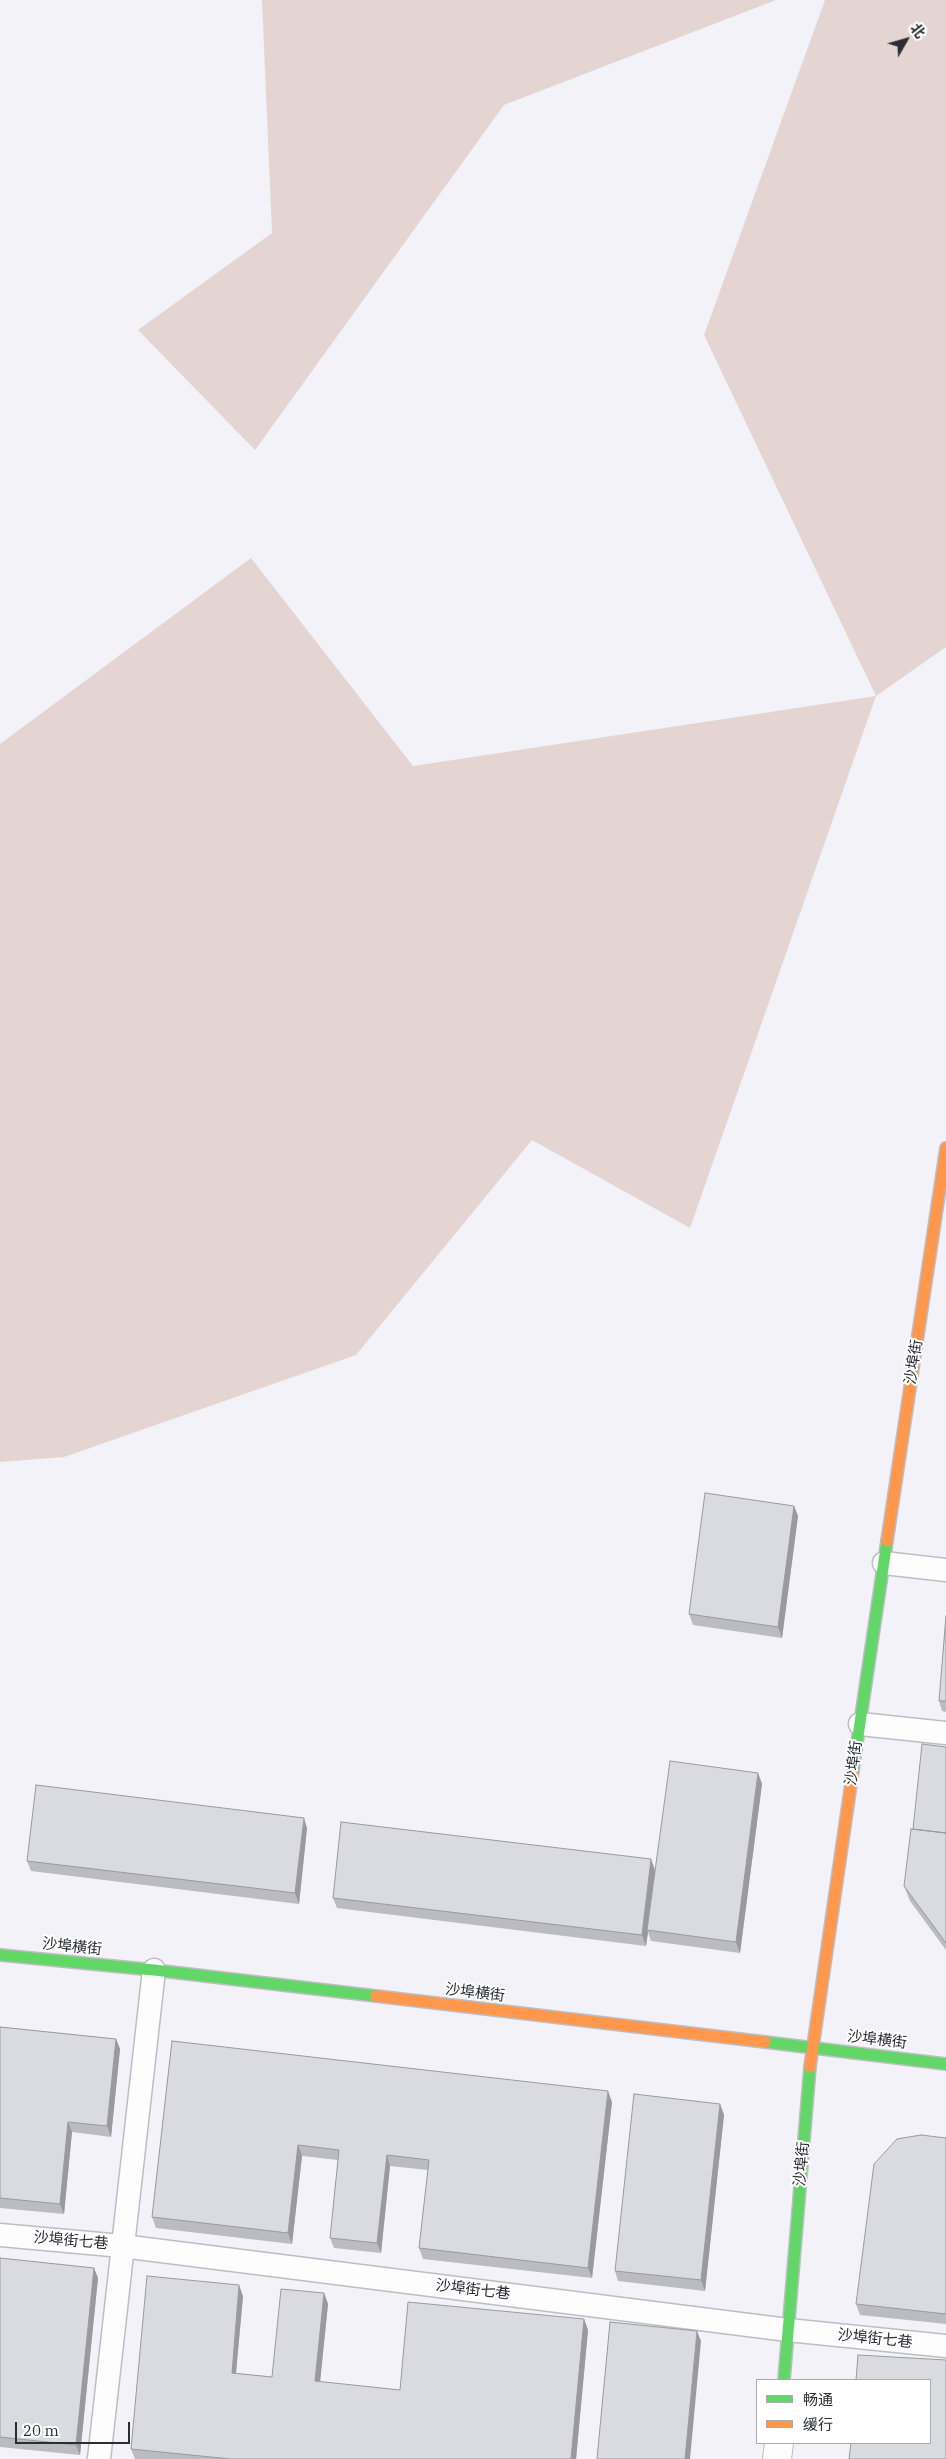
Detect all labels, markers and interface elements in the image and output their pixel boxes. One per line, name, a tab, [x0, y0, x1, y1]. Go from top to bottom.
north arrow	[881, 15, 931, 65]
text: 北	[906, 20, 929, 42]
street label: 沙埠街	[902, 1338, 926, 1386]
street label: 沙埠街	[842, 1739, 866, 1787]
street label: 沙埠横街	[41, 1935, 103, 1959]
street label: 沙埠横街	[444, 1980, 506, 2006]
street label: 沙埠横街	[846, 2027, 908, 2053]
street label: 沙埠街	[791, 2141, 813, 2187]
street label: 沙埠街七巷	[33, 2229, 109, 2253]
street label: 沙埠街七巷	[435, 2276, 511, 2304]
street label: 沙埠街七巷	[837, 2326, 913, 2352]
legend	[756, 2379, 931, 2444]
text: 畅通	[803, 2390, 833, 2409]
scale bar	[18, 2412, 132, 2444]
text: 缓行	[803, 2415, 833, 2434]
text: 20 m	[23, 2421, 59, 2440]

